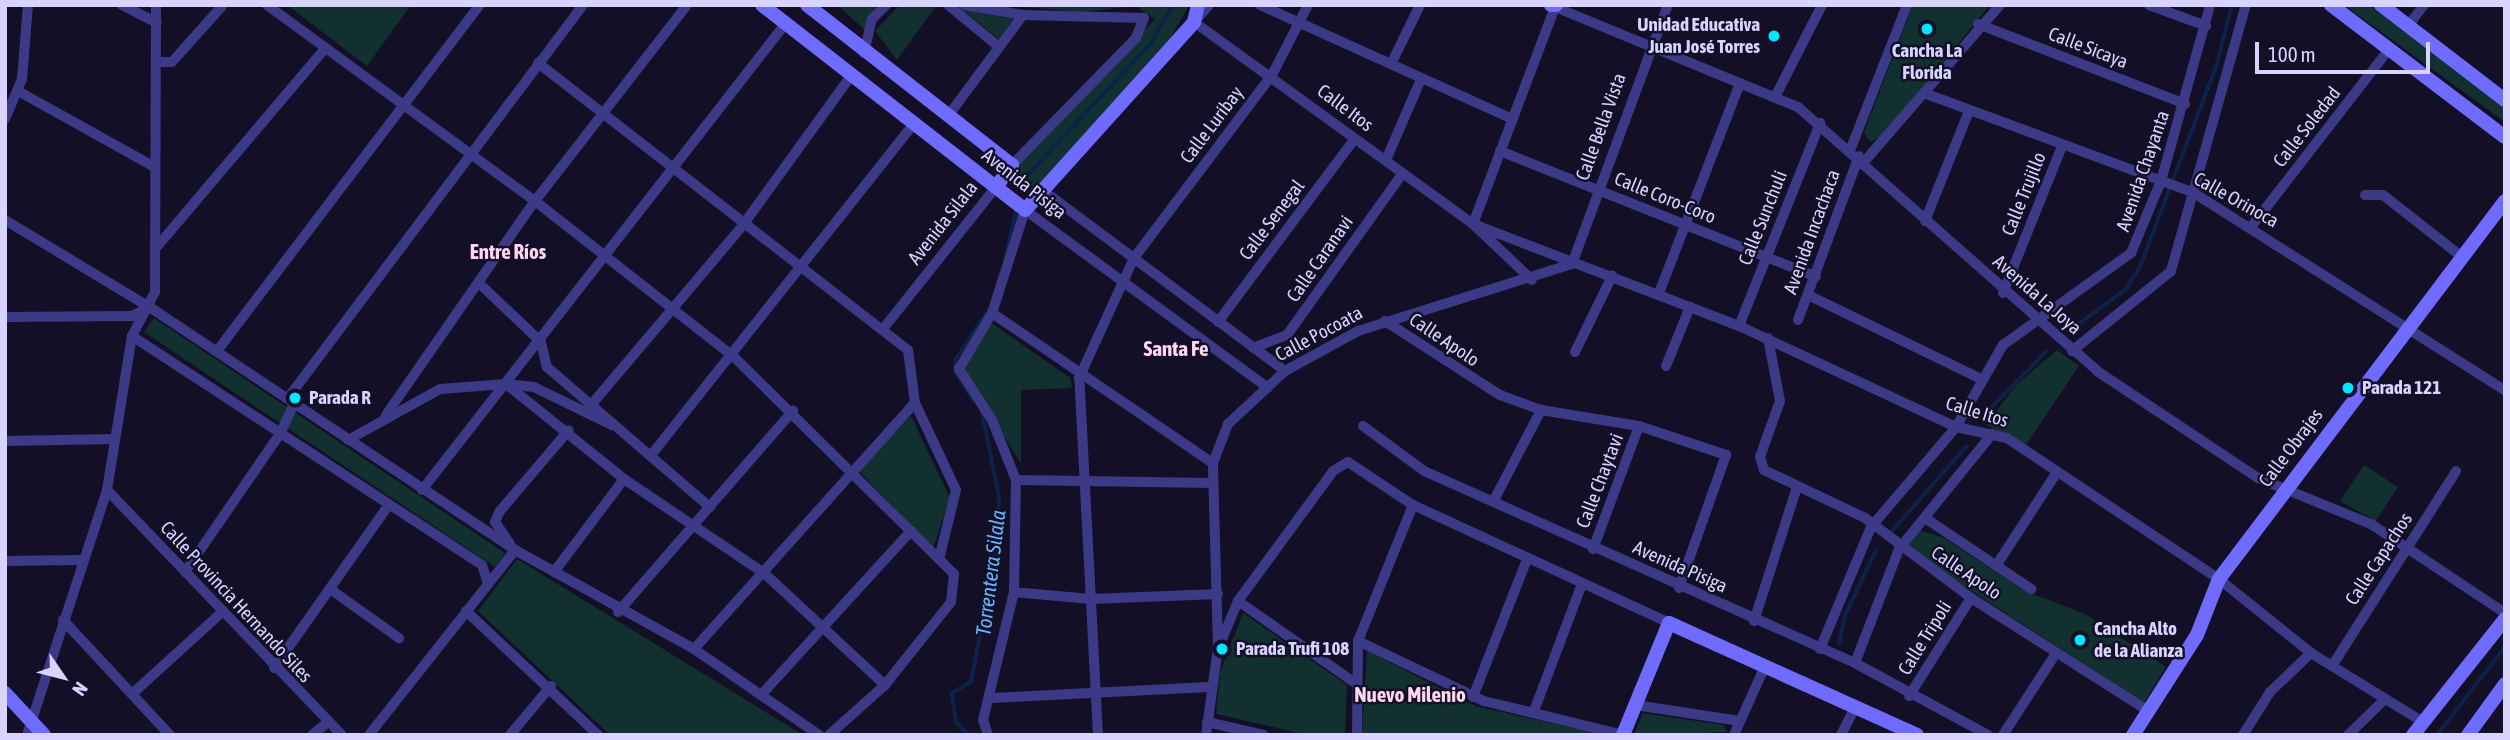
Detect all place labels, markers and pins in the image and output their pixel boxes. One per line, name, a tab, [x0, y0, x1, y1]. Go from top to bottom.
place label: Unidad Educativa Juan José Torres	[1637, 14, 1760, 58]
marker: Cancha La Florida	[1919, 21, 1935, 37]
marker: Unidad Educativa Juan José Torres	[1766, 28, 1782, 44]
place label: Cancha La Florida	[1892, 40, 1962, 84]
place label: Parada 121	[2362, 377, 2441, 399]
marker: Parada 121	[2340, 380, 2356, 396]
place label: Parada R	[309, 387, 371, 409]
marker: Parada R	[287, 390, 303, 406]
place label: Cancha Alto de la Alianza	[2094, 618, 2183, 662]
marker: Cancha Alto de la Alianza	[2072, 632, 2088, 648]
place label: Parada Trufi 108	[1236, 638, 1349, 660]
marker: Parada Trufi 108	[1214, 641, 1230, 657]

